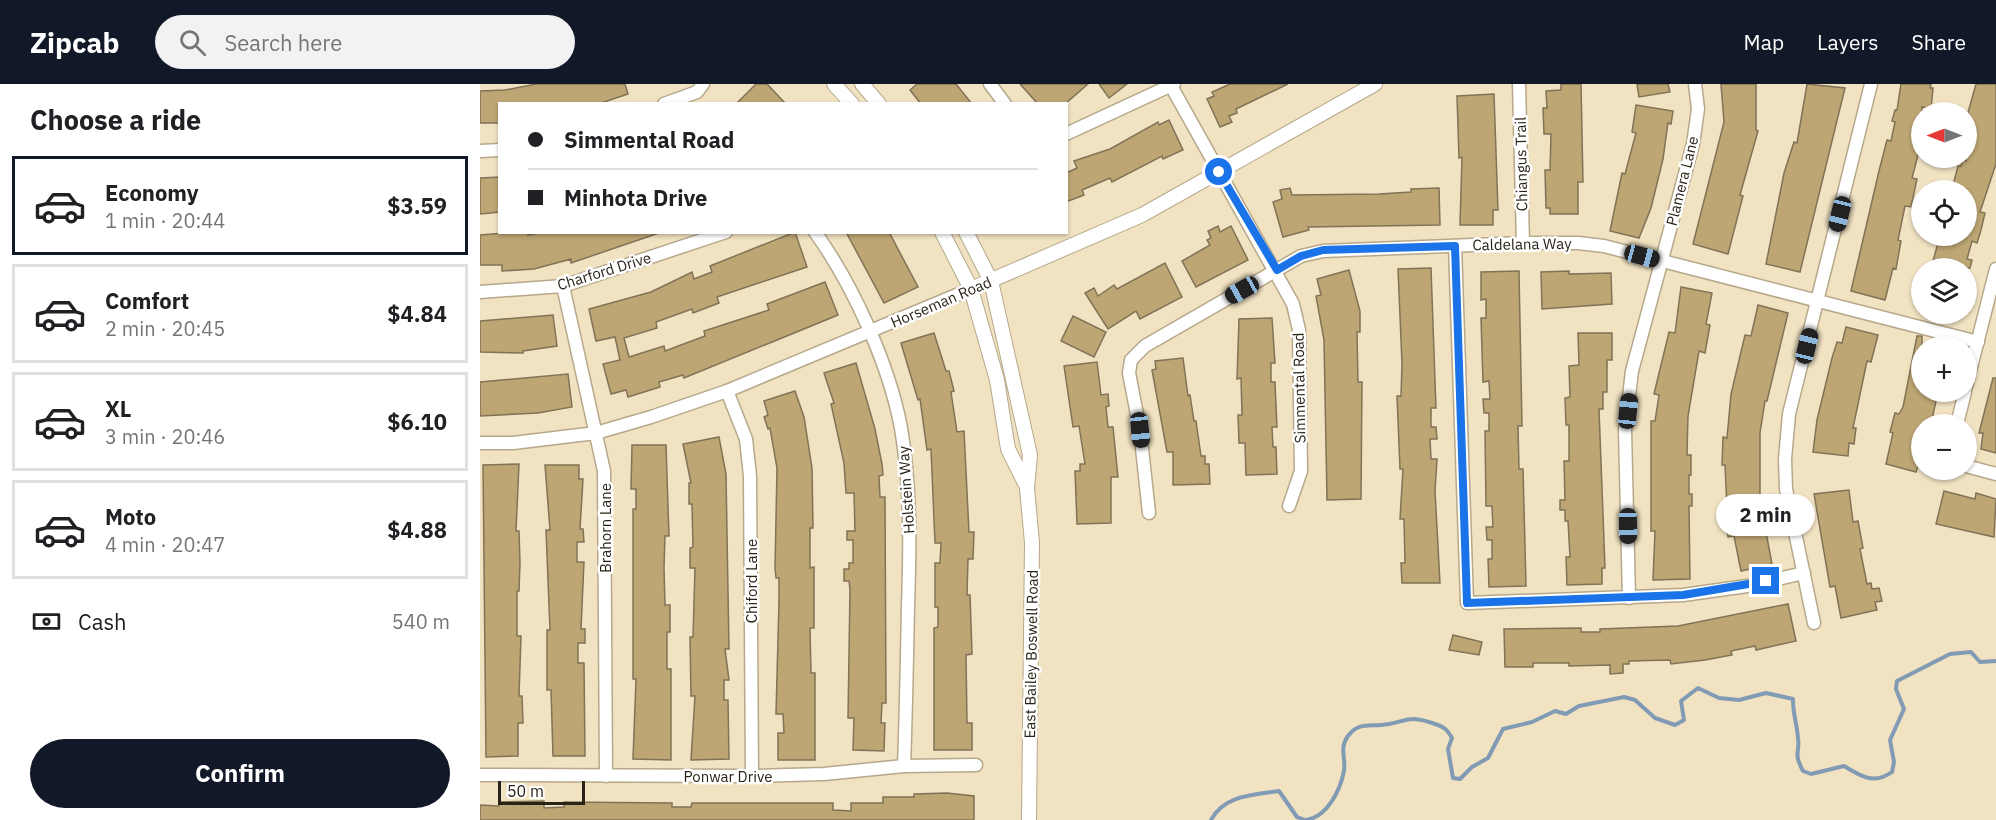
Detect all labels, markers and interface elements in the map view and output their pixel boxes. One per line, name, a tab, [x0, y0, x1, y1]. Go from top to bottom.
search box	[155, 15, 575, 69]
text: Zipcab	[30, 24, 119, 61]
icon: search	[176, 26, 209, 59]
text: Search here	[224, 28, 342, 57]
text: Map	[1744, 28, 1784, 56]
text: Layers	[1817, 28, 1879, 56]
text: Share	[1912, 28, 1966, 56]
text: Choose a ride	[30, 102, 201, 137]
north arrow	[1911, 102, 1977, 168]
map controls	[1911, 102, 1977, 480]
street label: Chiangus Trail	[1511, 117, 1531, 211]
text: Simmental Road	[564, 125, 734, 154]
street label: Plamera Lane	[1662, 134, 1702, 228]
route start	[1205, 158, 1232, 185]
text: Economy	[105, 178, 199, 207]
icon: car	[33, 179, 87, 233]
button: locate	[1911, 180, 1977, 246]
text: Minhota Drive	[564, 183, 708, 212]
text: $3.59	[387, 191, 447, 220]
car	[1827, 194, 1853, 234]
text: 1 min · 20:44	[105, 207, 225, 234]
street label: Caldelana Way	[1472, 234, 1572, 254]
car	[1622, 243, 1662, 269]
street label: Charford Drive	[555, 248, 653, 294]
button: layers	[1911, 258, 1977, 324]
street label: Horseman Road	[888, 272, 994, 332]
car	[1222, 273, 1262, 307]
text: Comfort	[105, 286, 189, 315]
icon: car	[33, 287, 87, 341]
text: $4.84	[387, 299, 447, 328]
text: 2 min · 20:45	[105, 315, 225, 342]
car	[1794, 326, 1820, 366]
street label: Simmental Road	[1289, 332, 1309, 444]
button: +	[1911, 336, 1977, 402]
car	[1617, 392, 1639, 430]
text: XL	[105, 394, 131, 423]
icon: car	[33, 395, 87, 449]
text: $6.10	[387, 407, 447, 436]
car	[1129, 411, 1151, 449]
button: −	[1911, 414, 1977, 480]
text: 3 min · 20:46	[105, 423, 225, 450]
street label: Holstein Way	[893, 445, 919, 535]
street label: Brahorn Lane	[596, 483, 615, 573]
callout: 2 min	[1716, 494, 1816, 536]
text: 2 min	[1739, 501, 1792, 528]
text: Moto	[105, 502, 156, 531]
icon: car	[33, 503, 87, 557]
car	[1619, 508, 1637, 544]
text: $4.88	[387, 515, 447, 544]
text: 4 min · 20:47	[105, 531, 225, 558]
street label: Chiford Lane	[742, 539, 761, 623]
route end	[1752, 567, 1779, 594]
street label: East Bailey Boswell Road	[1020, 569, 1042, 739]
icon: cash	[30, 605, 63, 638]
text: Cash	[78, 607, 127, 636]
text: 540 m	[392, 608, 450, 635]
button: Confirm	[30, 739, 450, 808]
street label: Ponwar Drive	[684, 767, 772, 786]
scale bar	[498, 778, 585, 806]
text: 50 m	[507, 781, 544, 801]

